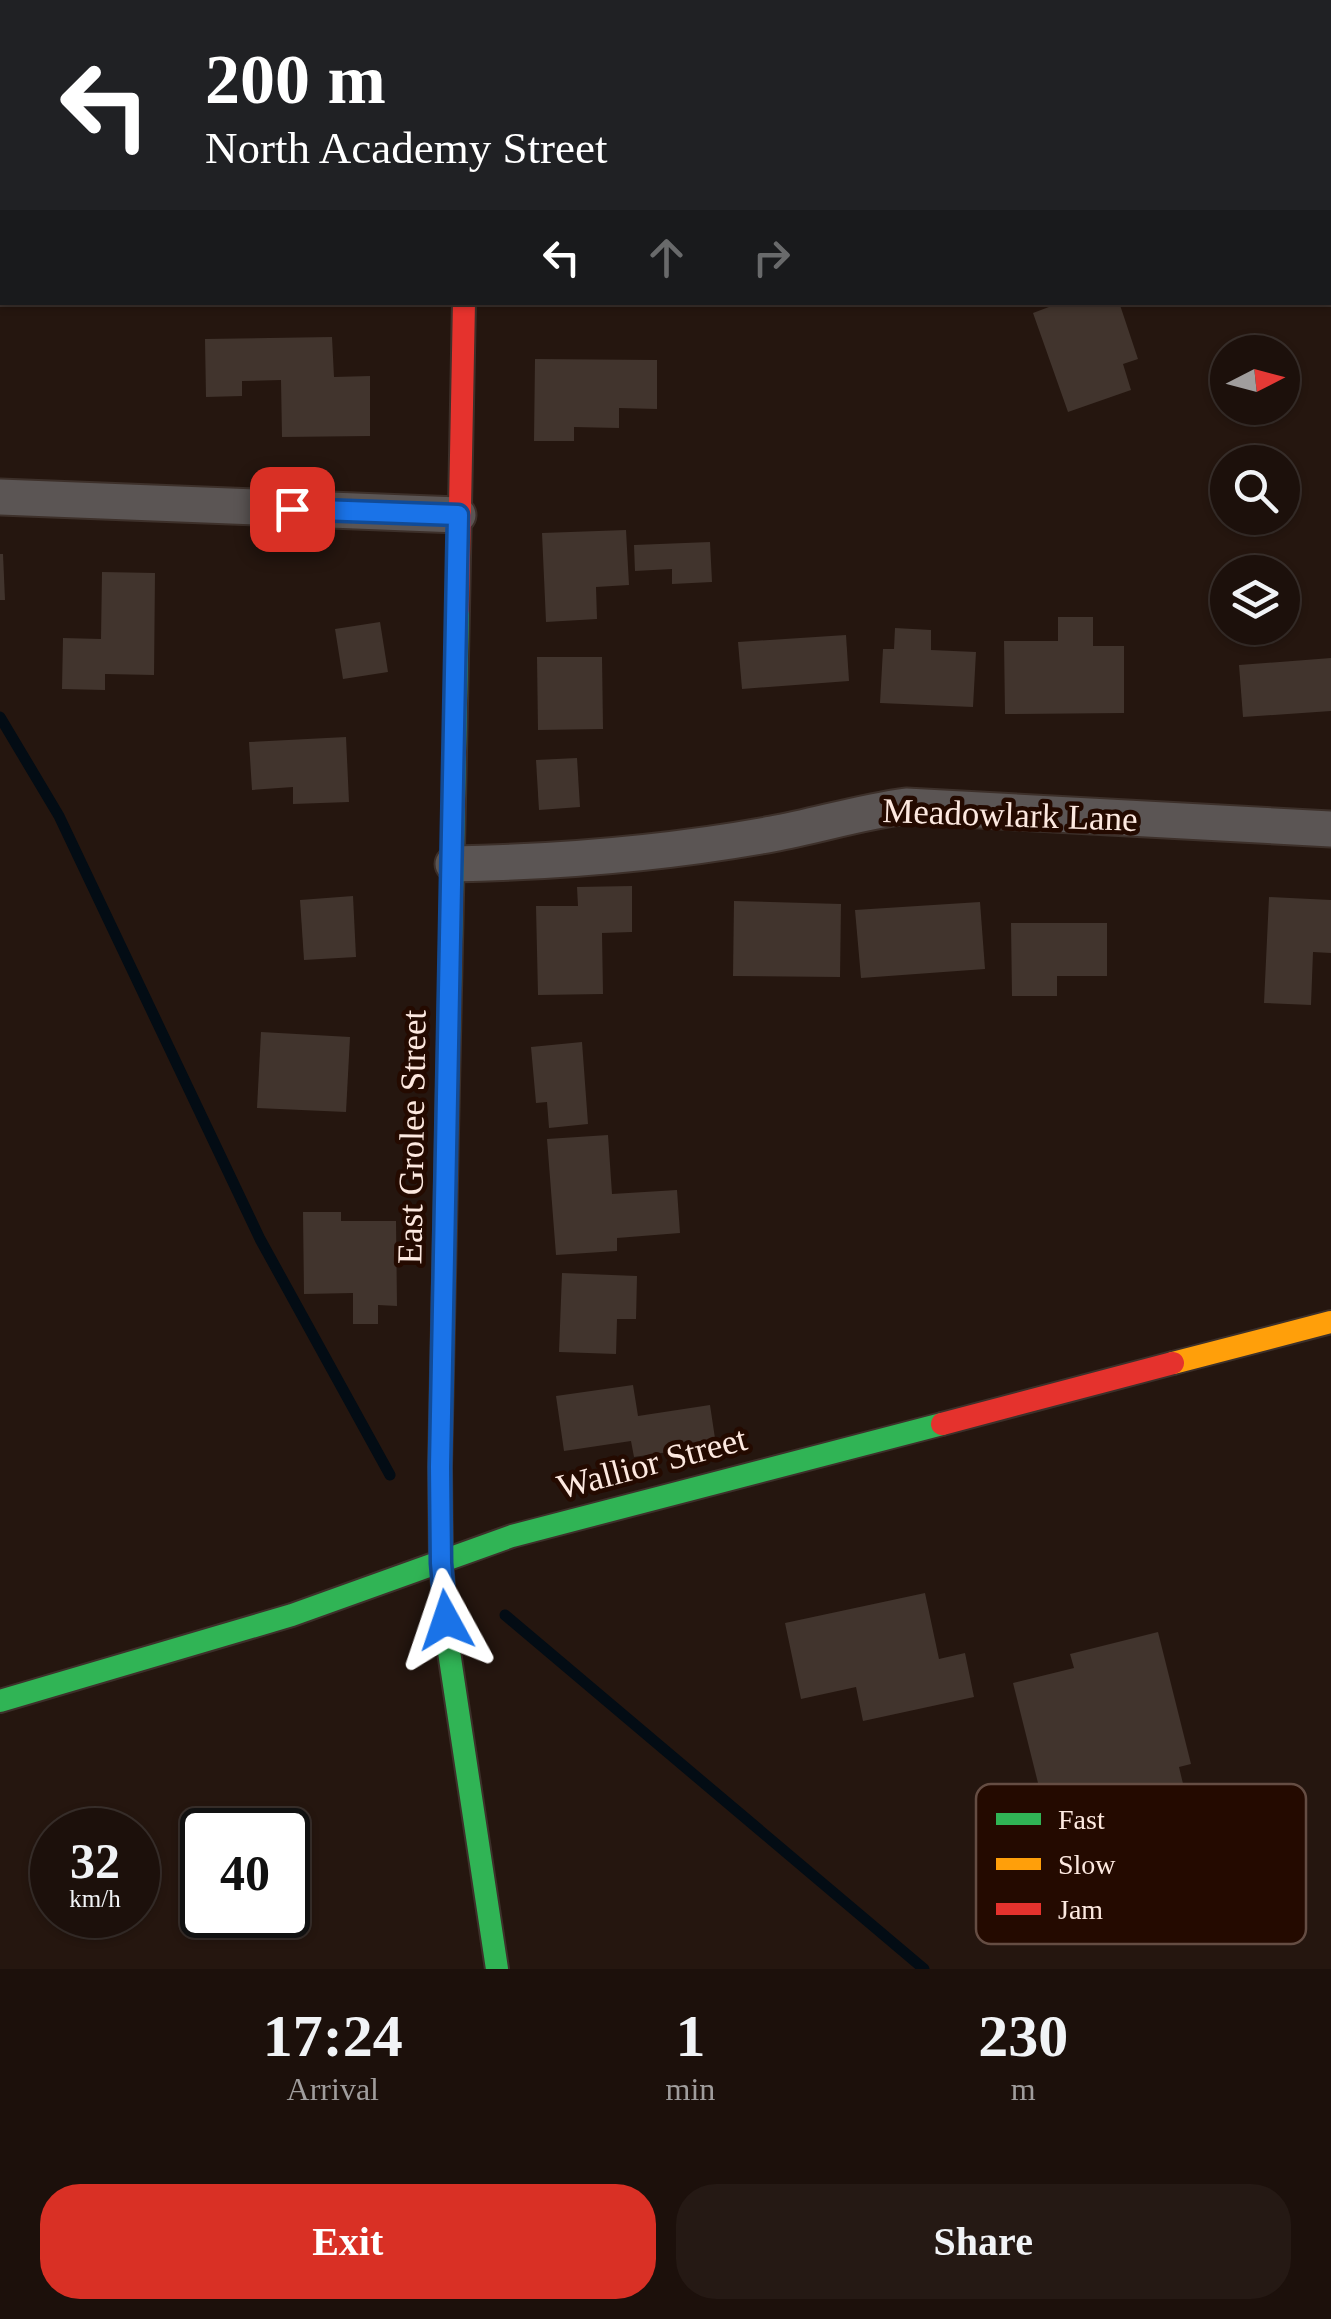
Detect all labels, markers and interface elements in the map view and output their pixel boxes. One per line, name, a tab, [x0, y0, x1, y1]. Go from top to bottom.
icon: left	[40, 40, 170, 170]
text: 200 m	[205, 41, 386, 118]
text: North Academy Street	[205, 123, 607, 173]
icon: left	[534, 230, 589, 285]
icon: ahead	[639, 230, 694, 285]
icon: right	[744, 230, 799, 285]
north arrow	[1210, 335, 1300, 425]
map controls	[1210, 335, 1300, 645]
button: search	[1210, 445, 1300, 535]
pin	[250, 467, 335, 552]
icon: arrive	[265, 482, 320, 537]
button: layers	[1210, 555, 1300, 645]
street label: Meadowlark Lane	[882, 791, 1138, 839]
street label: East Grolee Street	[390, 1009, 434, 1265]
street label: Wallior Street	[553, 1419, 751, 1507]
position arrow	[394, 1568, 498, 1672]
legend	[976, 1784, 1306, 1944]
text: Fast	[1058, 1804, 1105, 1835]
speed limit sign: 40	[180, 1808, 310, 1938]
text: 32	[70, 1833, 120, 1889]
text: Slow	[1058, 1849, 1116, 1880]
text: km/h	[69, 1885, 121, 1912]
text: Jam	[1058, 1894, 1103, 1925]
text: 17:24	[263, 2003, 403, 2069]
text: 1	[675, 2003, 705, 2069]
text: 230	[978, 2003, 1068, 2069]
text: Arrival	[287, 2071, 379, 2107]
text: min	[666, 2071, 715, 2107]
text: m	[1011, 2071, 1036, 2107]
button: Exit	[40, 2184, 656, 2299]
button: Share	[676, 2184, 1291, 2299]

